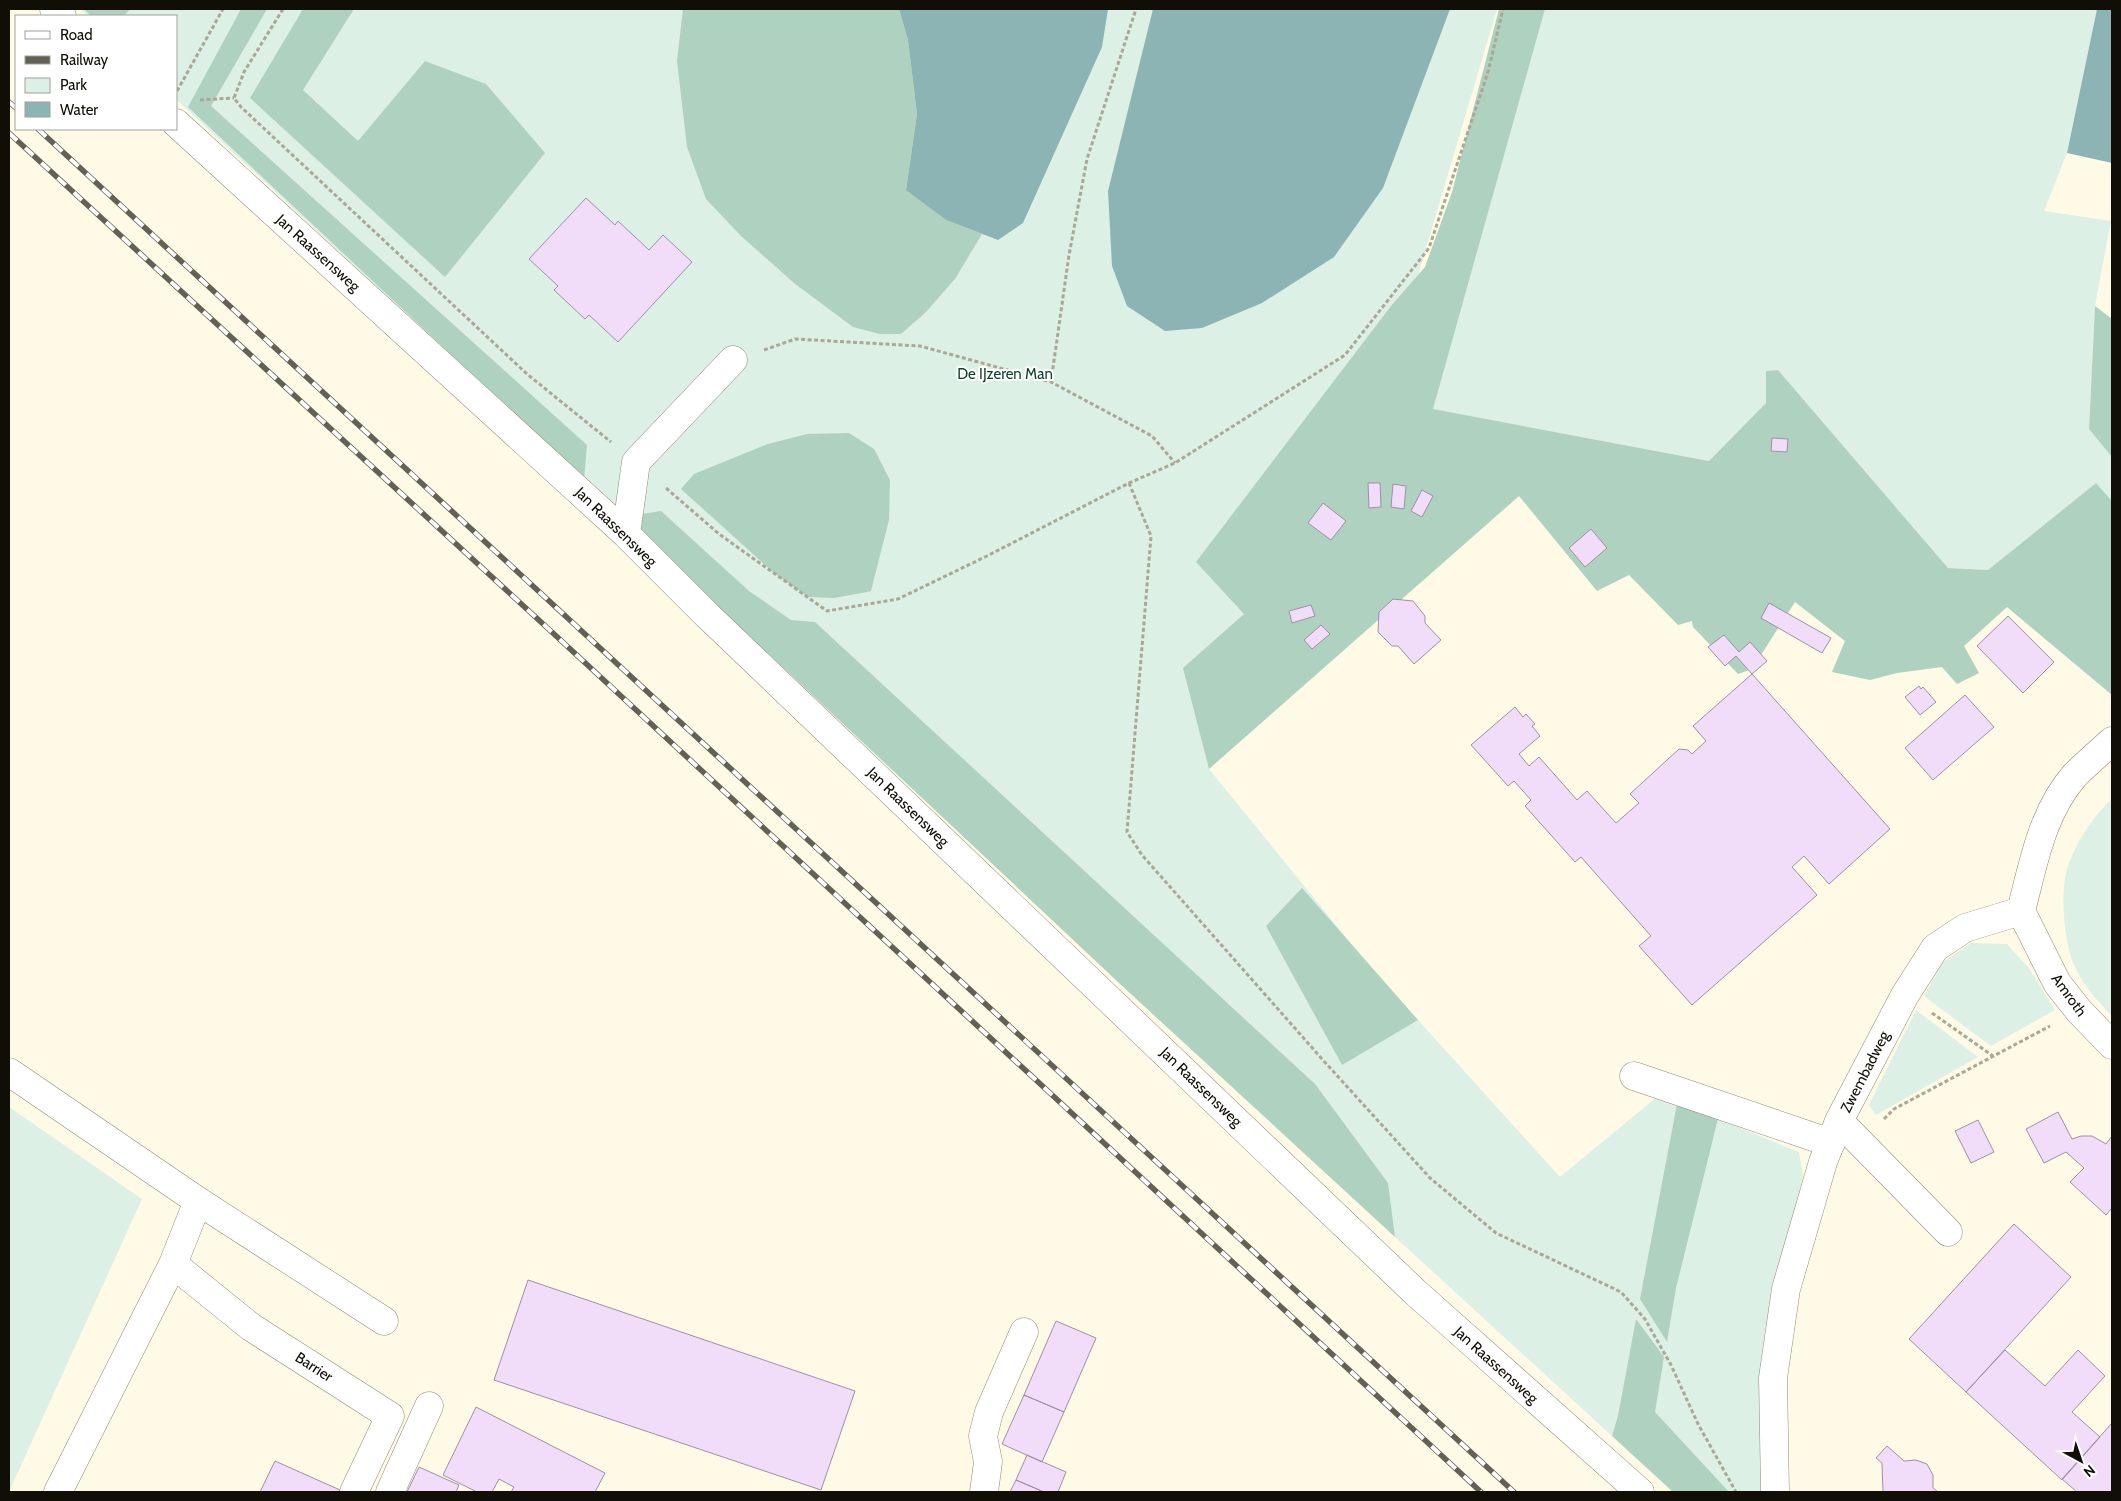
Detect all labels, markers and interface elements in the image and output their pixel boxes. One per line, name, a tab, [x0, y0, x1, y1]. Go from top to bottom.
legend	[15, 15, 178, 130]
text: Road	[60, 26, 93, 44]
text: Railway	[60, 51, 109, 69]
text: Park	[60, 76, 87, 94]
text: Water	[60, 101, 98, 119]
street label: Jan Raassensweg	[272, 210, 364, 296]
park label: De IJzeren Man	[957, 365, 1053, 383]
street label: Jan Raassensweg	[571, 483, 661, 571]
street label: Jan Raassensweg	[863, 763, 953, 851]
street label: Amroth	[2048, 970, 2090, 1020]
street label: Zwembadweg	[1837, 1028, 1894, 1116]
street label: Jan Raassensweg	[1156, 1043, 1246, 1131]
street label: Jan Raassensweg	[1450, 1322, 1542, 1408]
street label: Barrier	[292, 1348, 336, 1386]
north arrow	[2056, 1436, 2106, 1486]
text: N	[2080, 1461, 2099, 1481]

